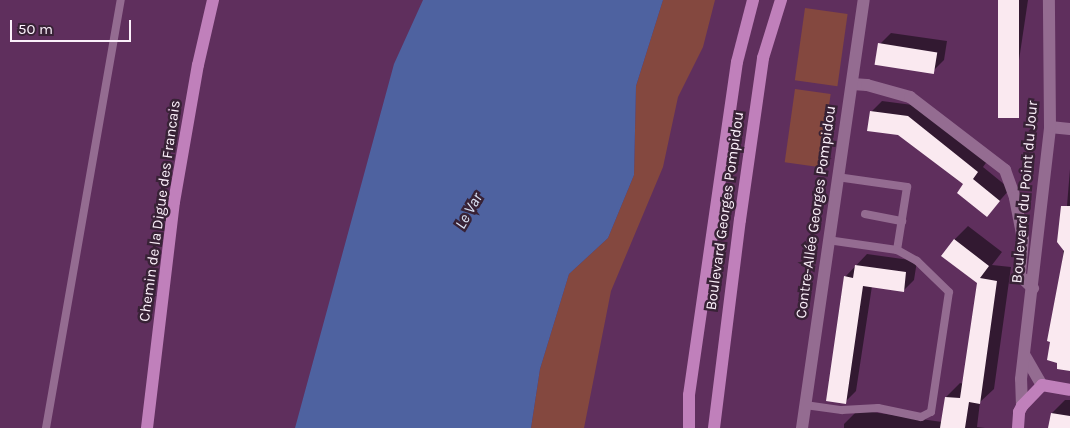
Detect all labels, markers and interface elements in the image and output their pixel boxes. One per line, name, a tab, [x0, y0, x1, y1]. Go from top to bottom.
scale bar	[12, 10, 134, 42]
text: 50 m	[18, 20, 53, 38]
street label: Chemin de la Digue des Francais	[136, 99, 184, 323]
street label: Boulevard du Point du Jour	[1008, 100, 1042, 284]
street label: Contre-Allée Georges Pompidou	[792, 104, 840, 320]
street label: Boulevard Georges Pompidou	[702, 110, 748, 312]
water label: Le Var	[451, 189, 487, 233]

